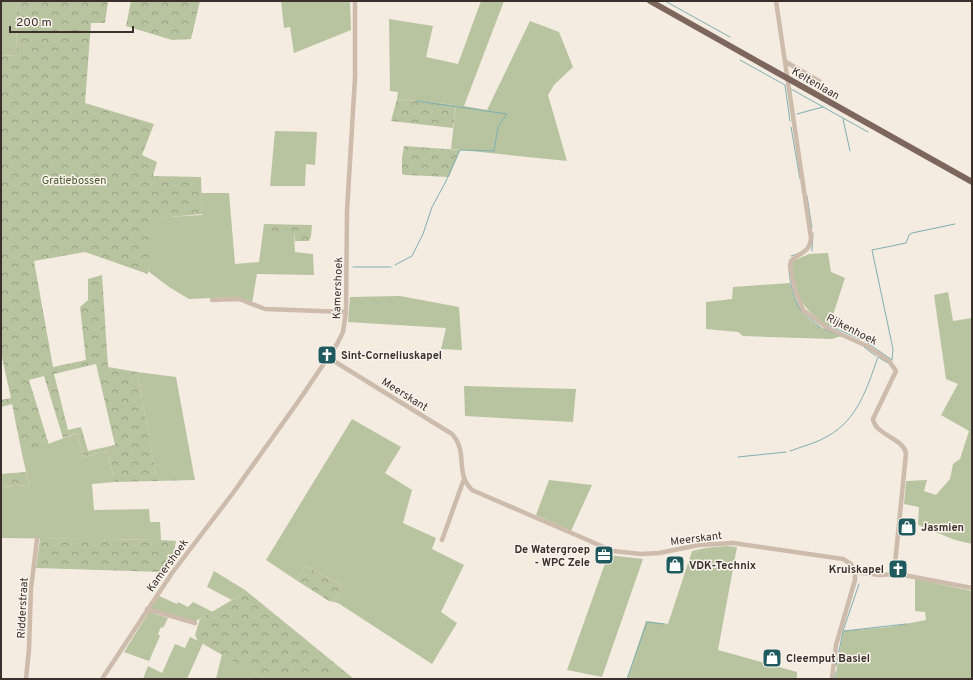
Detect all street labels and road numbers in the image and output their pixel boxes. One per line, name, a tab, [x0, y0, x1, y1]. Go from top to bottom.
street label: Keltenlaan	[789, 65, 842, 103]
street label: Kamershoek	[330, 257, 346, 319]
street label: Rijkenhoek	[824, 311, 880, 349]
street label: Meerskant	[379, 375, 430, 415]
street label: Meerskant	[669, 529, 723, 549]
street label: Kamershoek	[144, 536, 192, 595]
street label: Ridderstraat	[14, 577, 32, 639]

